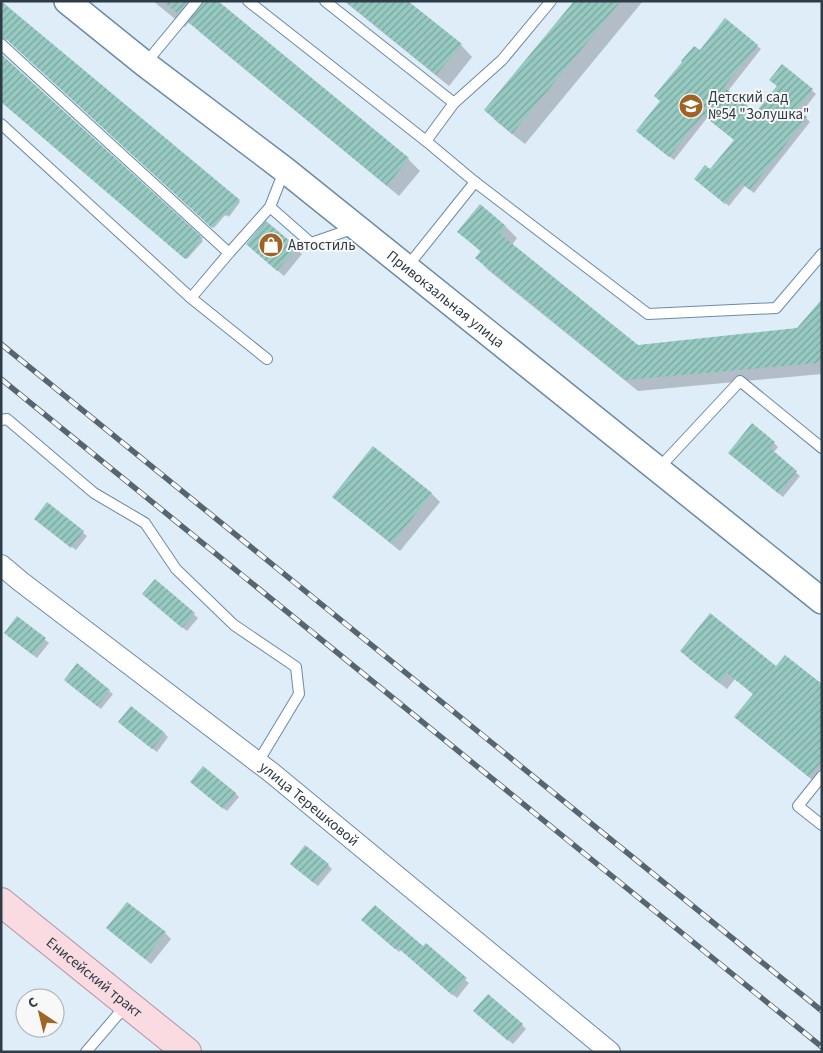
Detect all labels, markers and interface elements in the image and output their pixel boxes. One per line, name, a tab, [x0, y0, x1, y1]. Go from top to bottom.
place label: Детский сад №54 "Золушка"	[708, 87, 810, 125]
school or university icon: Детский сад №54 "Золушка"	[678, 93, 704, 119]
shop icon: Автостиль	[258, 232, 284, 258]
place label: Автостиль	[288, 235, 356, 256]
street label: Привокзальная улица	[382, 246, 509, 353]
street label: улица Терешковой	[255, 757, 363, 852]
street label: Енисейский тракт	[41, 932, 147, 1023]
north arrow	[15, 988, 65, 1038]
text: С	[24, 993, 42, 1014]

